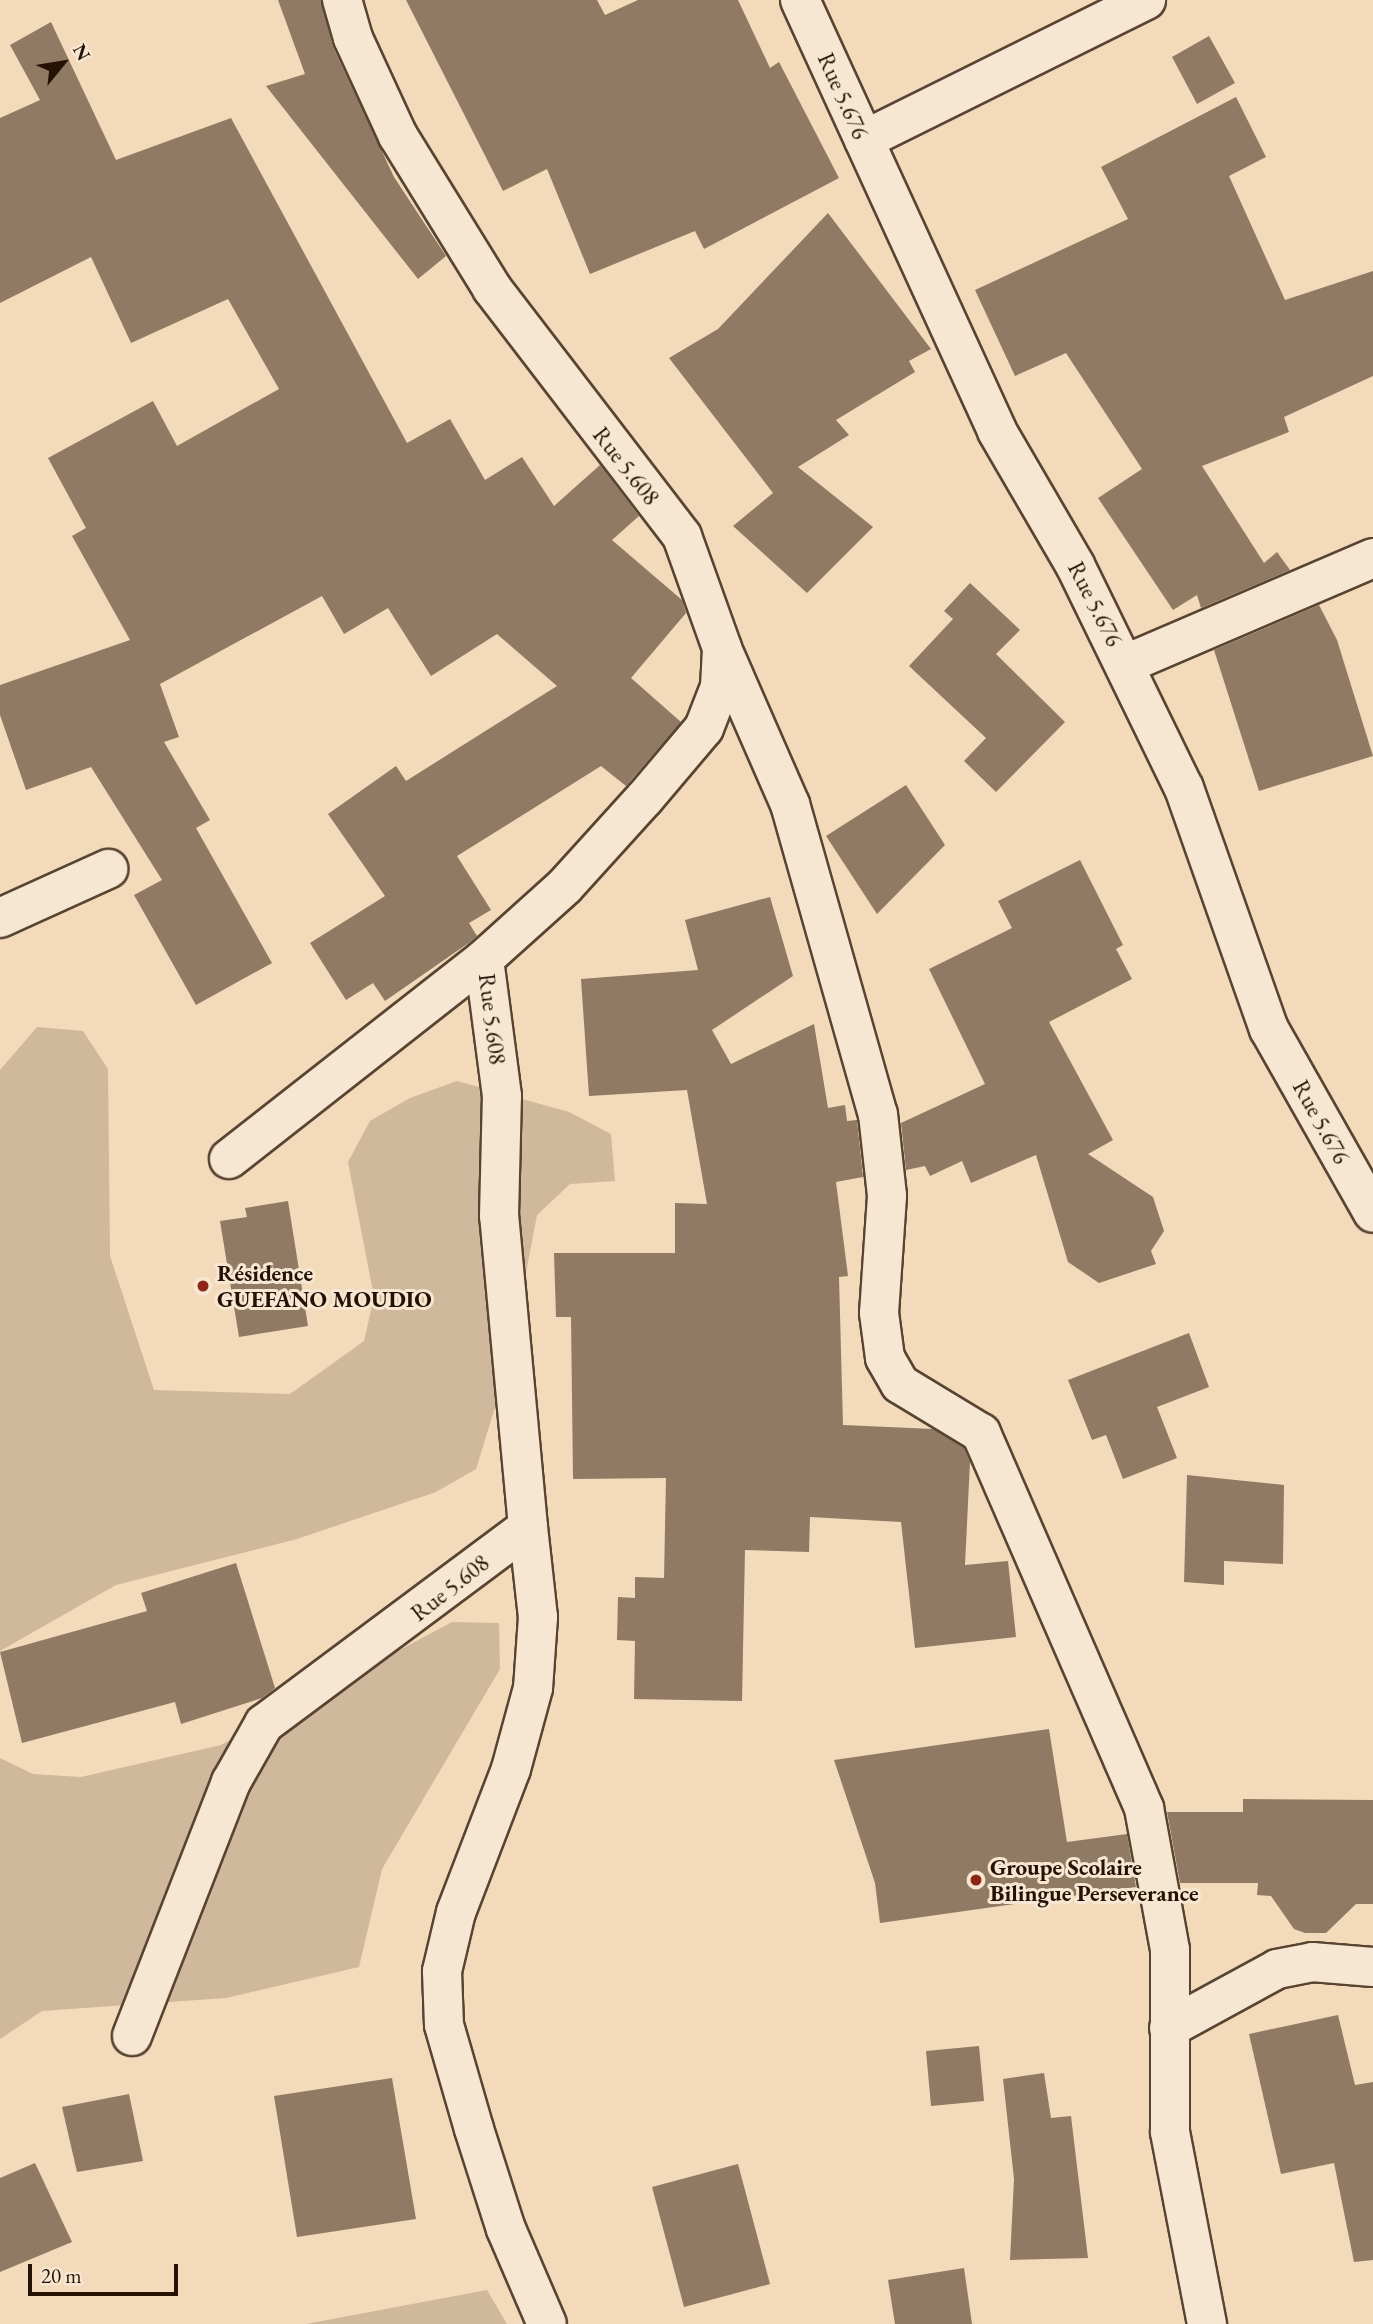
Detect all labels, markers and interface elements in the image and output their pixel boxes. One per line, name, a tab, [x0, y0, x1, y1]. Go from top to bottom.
north arrow	[28, 28, 98, 98]
text: N	[67, 39, 96, 65]
street label: Rue 5.676	[812, 49, 874, 143]
street label: Rue 5.608	[587, 421, 665, 511]
street label: Rue 5.676	[1062, 557, 1128, 651]
street label: Rue 5.608	[473, 972, 511, 1066]
street label: Rue 5.676	[1287, 1075, 1355, 1169]
place label: Résidence GUEFANO MOUDIO	[217, 1259, 432, 1313]
marker: Résidence GUEFANO MOUDIO	[195, 1278, 211, 1294]
street label: Rue 5.608	[405, 1549, 495, 1627]
place label: Groupe Scolaire Bilingue Perseverance	[990, 1853, 1199, 1907]
marker: Groupe Scolaire Bilingue Perseverance	[968, 1872, 984, 1888]
scale bar	[32, 2250, 182, 2294]
text: 20 m	[41, 2262, 82, 2289]

